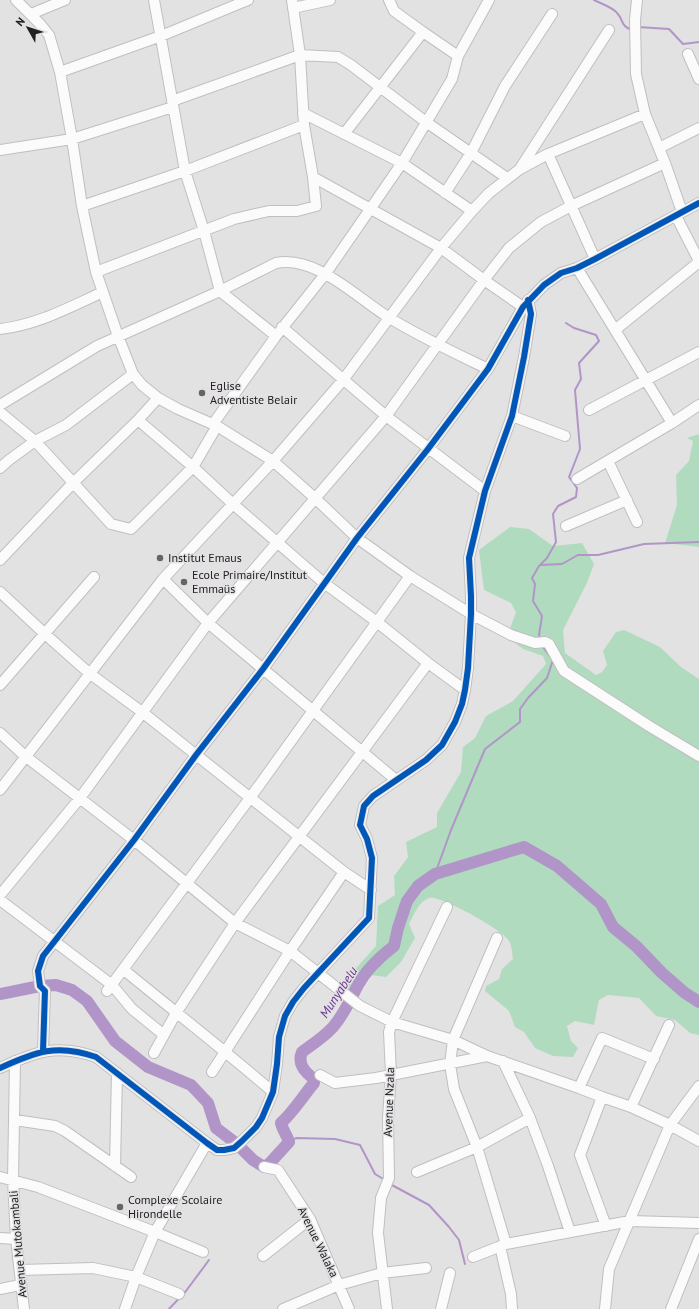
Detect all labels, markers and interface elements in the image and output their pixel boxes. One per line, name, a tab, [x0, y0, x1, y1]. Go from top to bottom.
north arrow	[8, 8, 48, 48]
text: N	[13, 14, 28, 29]
place label: Eglise Adventiste Belair	[210, 378, 297, 407]
marker: Eglise Adventiste Belair	[197, 388, 207, 398]
place label: Institut Emaus	[168, 550, 242, 565]
marker: Institut Emaus	[155, 553, 165, 563]
place label: Ecole Primaire/Institut Emmaüs	[192, 567, 307, 596]
marker: Ecole Primaire/Institut Emmaüs	[179, 577, 189, 587]
water label: Munyabelu	[316, 963, 362, 1021]
street label: Avenue Nzala	[380, 1067, 397, 1137]
street label: Avenue Mutokambali	[5, 1190, 30, 1298]
place label: Complexe Scolaire Hirondelle	[128, 1192, 222, 1221]
marker: Complexe Scolaire Hirondelle	[115, 1202, 125, 1212]
street label: Avenue Walaka	[295, 1204, 342, 1280]

